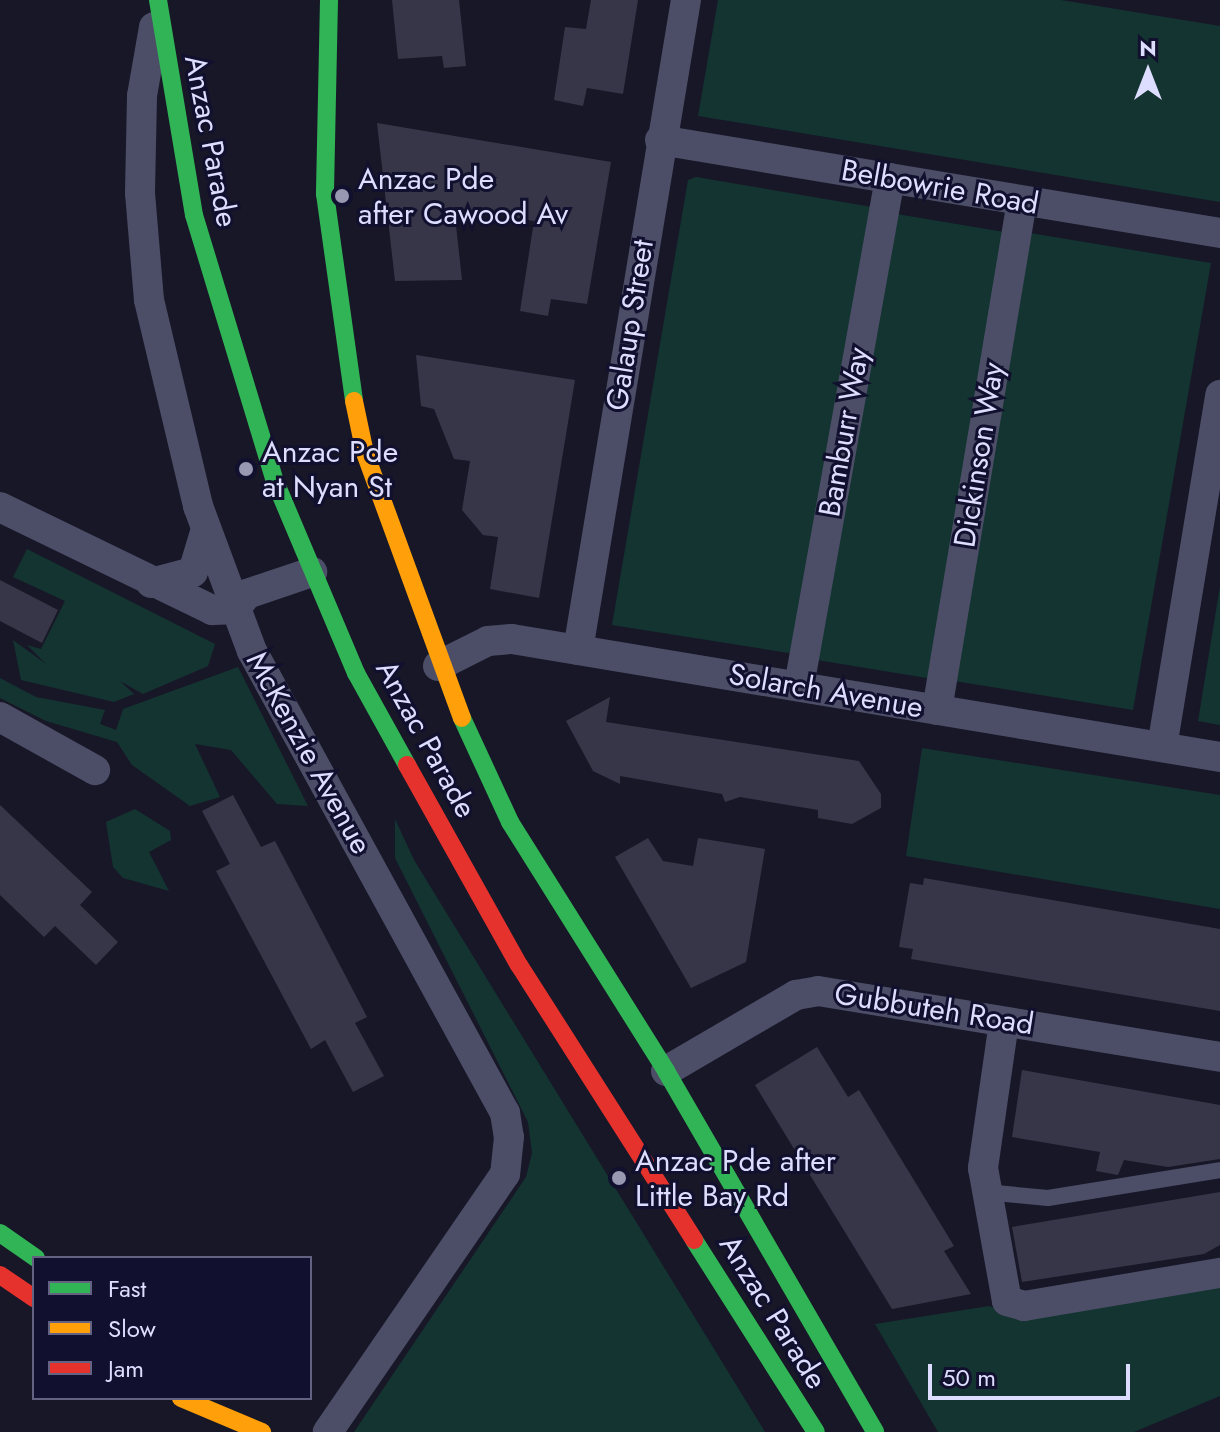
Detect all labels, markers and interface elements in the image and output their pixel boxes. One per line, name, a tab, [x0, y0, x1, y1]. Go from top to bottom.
north arrow	[1108, 32, 1188, 112]
text: N	[1139, 32, 1157, 64]
street label: Anzac Parade	[177, 52, 245, 230]
street label: Belbowrie Road	[839, 152, 1041, 222]
place label: Anzac Pde after Cawood Av	[358, 161, 568, 232]
marker: Anzac Pde after Cawood Av	[333, 187, 351, 205]
street label: Galaup Street	[599, 237, 661, 413]
street label: Bamburr Way	[811, 345, 877, 519]
street label: Dickinson Way	[947, 360, 1011, 550]
place label: Anzac Pde at Nyan St	[262, 434, 398, 504]
marker: Anzac Pde at Nyan St	[237, 460, 255, 478]
street label: McKenzie Avenue	[239, 646, 379, 860]
street label: Anzac Parade	[368, 654, 484, 824]
street label: Solarch Avenue	[726, 656, 926, 726]
street label: Gubbuteh Road	[832, 975, 1036, 1043]
place label: Anzac Pde after Little Bay Rd	[635, 1143, 836, 1214]
marker: Anzac Pde after Little Bay Rd	[610, 1169, 628, 1187]
street label: Anzac Parade	[712, 1229, 834, 1395]
legend	[32, 1256, 312, 1400]
text: Fast	[108, 1271, 146, 1306]
text: Slow	[108, 1311, 156, 1346]
scale bar	[932, 1348, 1134, 1398]
text: Jam	[108, 1351, 144, 1386]
text: 50 m	[942, 1360, 996, 1395]

